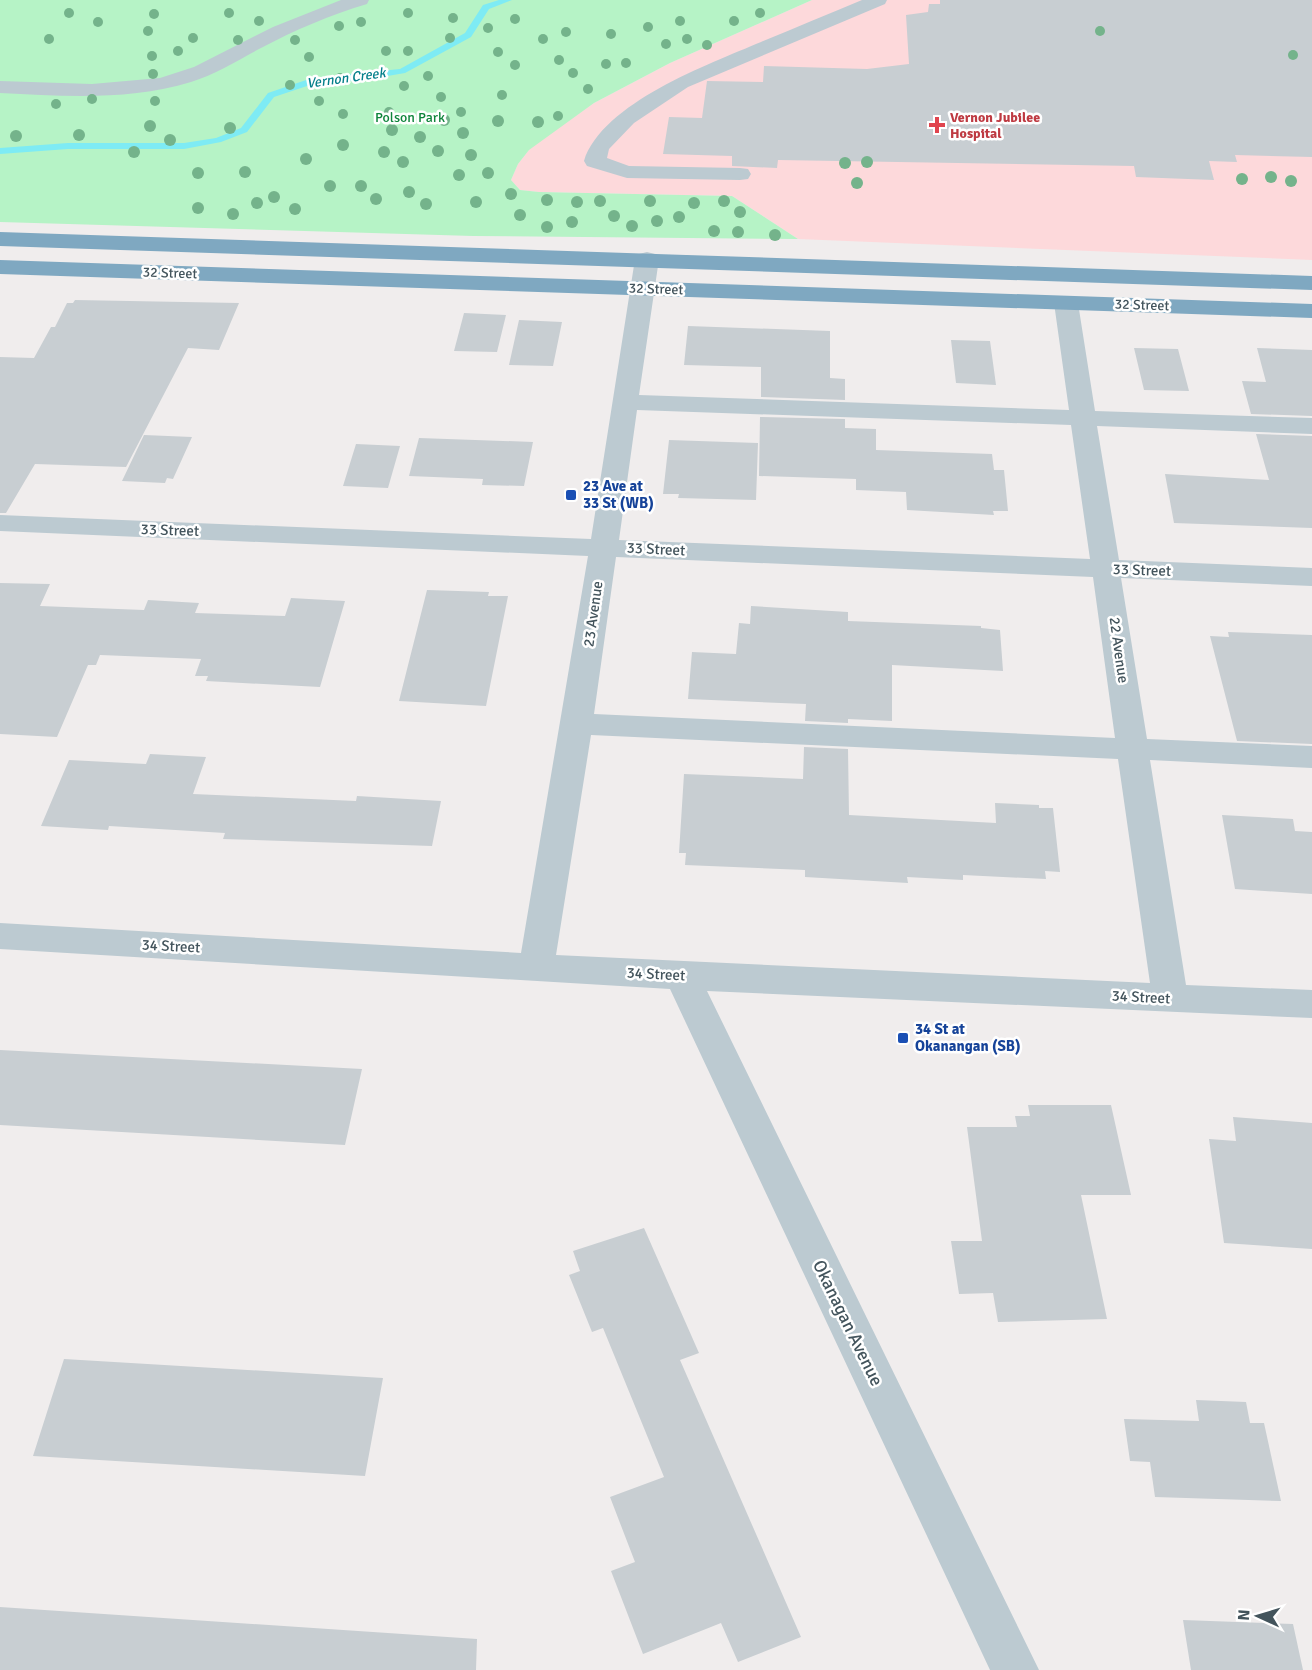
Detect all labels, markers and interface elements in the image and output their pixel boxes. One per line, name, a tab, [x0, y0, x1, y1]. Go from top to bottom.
water label: Vernon Creek	[305, 64, 389, 92]
park label: Polson Park	[375, 109, 445, 126]
place label: Vernon Jubilee Hospital	[950, 109, 1040, 142]
marker: Vernon Jubilee Hospital	[928, 116, 946, 134]
street label: 32 Street	[142, 264, 198, 282]
street label: 32 Street	[628, 280, 684, 298]
street label: 32 Street	[1114, 296, 1170, 314]
place label: 23 Ave at 33 St (WB)	[583, 477, 654, 512]
marker: 23 Ave at 33 St (WB)	[564, 488, 578, 502]
street label: 33 Street	[140, 520, 200, 540]
street label: 33 Street	[626, 538, 686, 560]
street label: 33 Street	[1112, 560, 1172, 580]
street label: 23 Avenue	[579, 580, 607, 648]
street label: 22 Avenue	[1105, 616, 1133, 684]
street label: 34 Street	[141, 935, 201, 957]
street label: 34 Street	[626, 963, 686, 985]
street label: 34 Street	[1111, 986, 1171, 1008]
place label: 34 St at Okanangan (SB)	[915, 1020, 1021, 1055]
marker: 34 St at Okanangan (SB)	[896, 1031, 910, 1045]
street label: Okanagan Avenue	[808, 1256, 888, 1390]
north arrow	[1228, 1586, 1288, 1646]
text: N	[1234, 1609, 1254, 1621]

